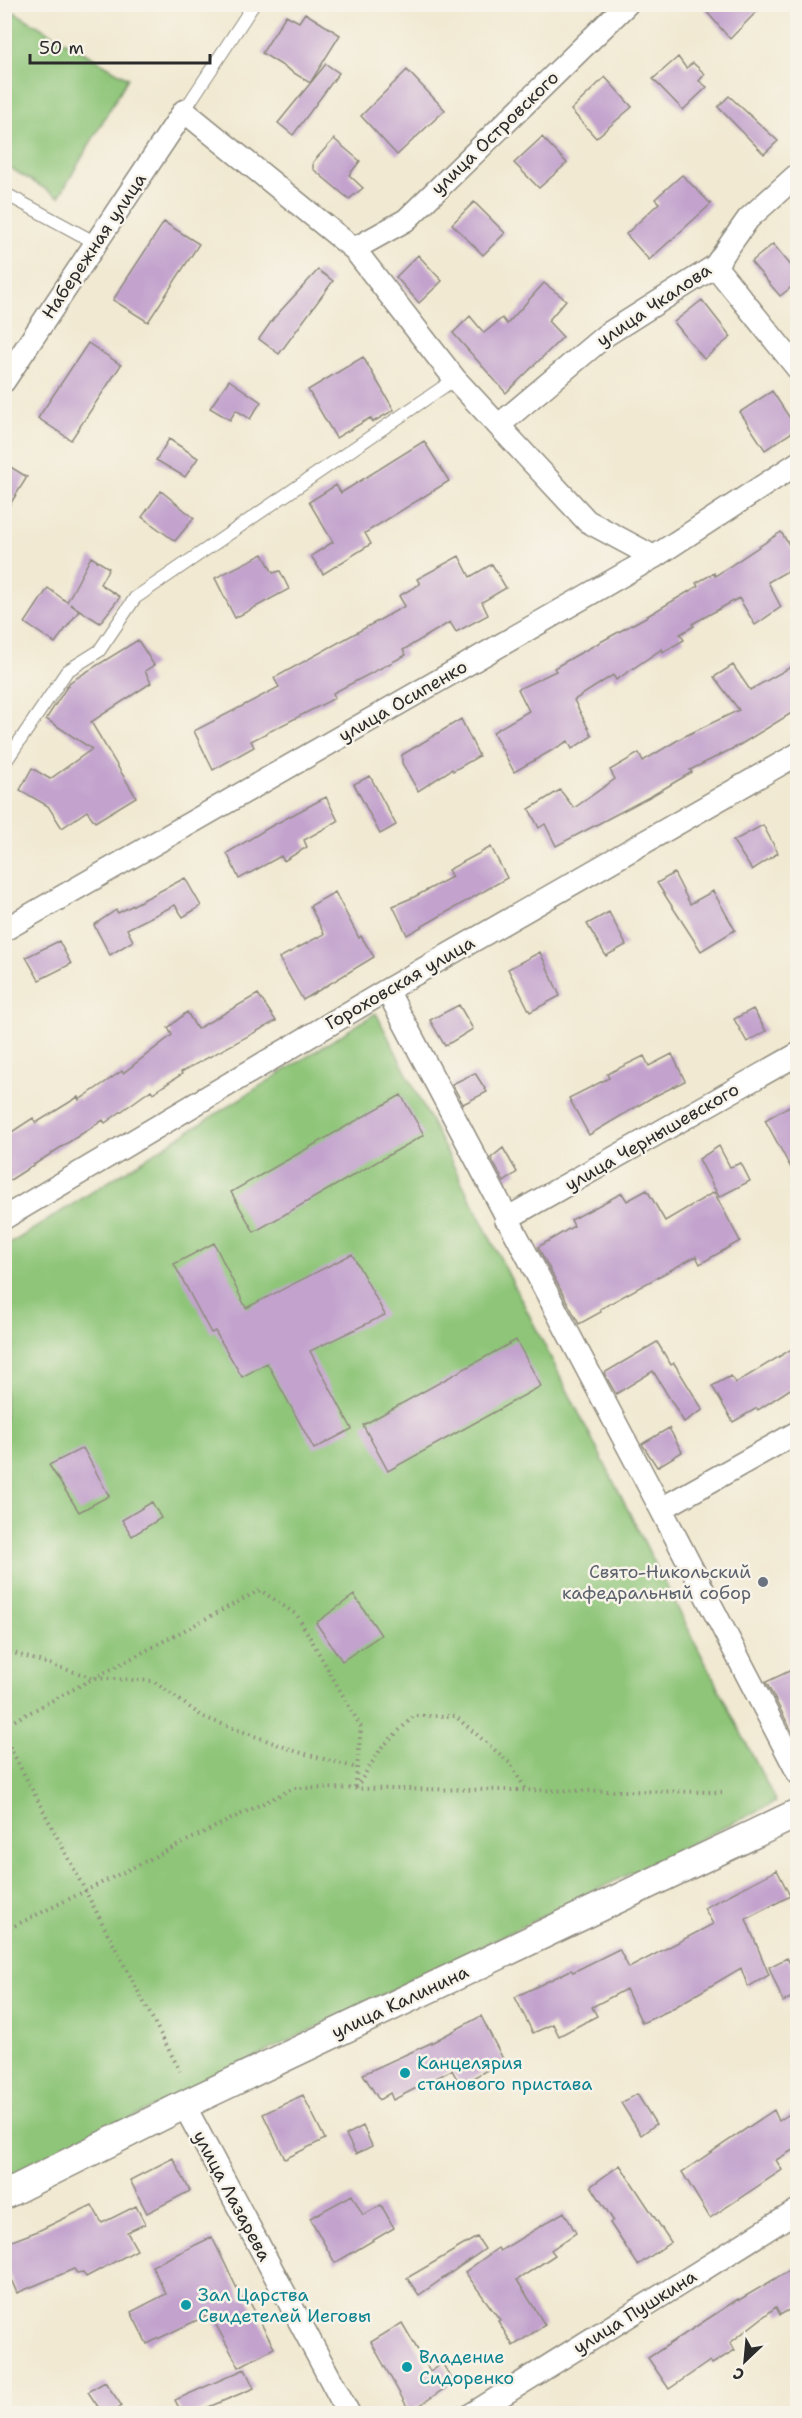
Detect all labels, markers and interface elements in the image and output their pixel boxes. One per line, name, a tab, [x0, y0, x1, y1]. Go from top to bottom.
scale bar	[30, 27, 210, 65]
text: 50 m	[39, 36, 84, 60]
street label: улица Островского	[426, 66, 564, 200]
street label: Набережная улица	[36, 168, 152, 324]
street label: улица Чкалова	[592, 258, 716, 352]
street label: улица Осипенко	[334, 654, 472, 748]
street label: Гороховская улица	[321, 931, 479, 1035]
street label: улица Чернышевского	[561, 1077, 743, 1197]
place label: Свято-Никольский кафедральный собор	[562, 1560, 751, 1605]
marker: Свято-Никольский кафедральный собор	[756, 1575, 770, 1589]
street label: улица Калинина	[328, 1960, 472, 2044]
place label: Канцелярия станового пристава	[417, 2051, 593, 2096]
marker: Канцелярия станового пристава	[398, 2066, 412, 2080]
street label: улица Лазарева	[187, 2127, 277, 2265]
street label: улица Пушкина	[569, 2264, 701, 2360]
place label: Зал Царства Свидетелей Иеговы	[198, 2283, 371, 2328]
marker: Зал Царства Свидетелей Иеговы	[179, 2298, 193, 2312]
north arrow	[715, 2331, 775, 2391]
place label: Владение Сидоренко	[419, 2345, 514, 2390]
marker: Владение Сидоренко	[400, 2360, 414, 2374]
text: С	[729, 2362, 748, 2386]

